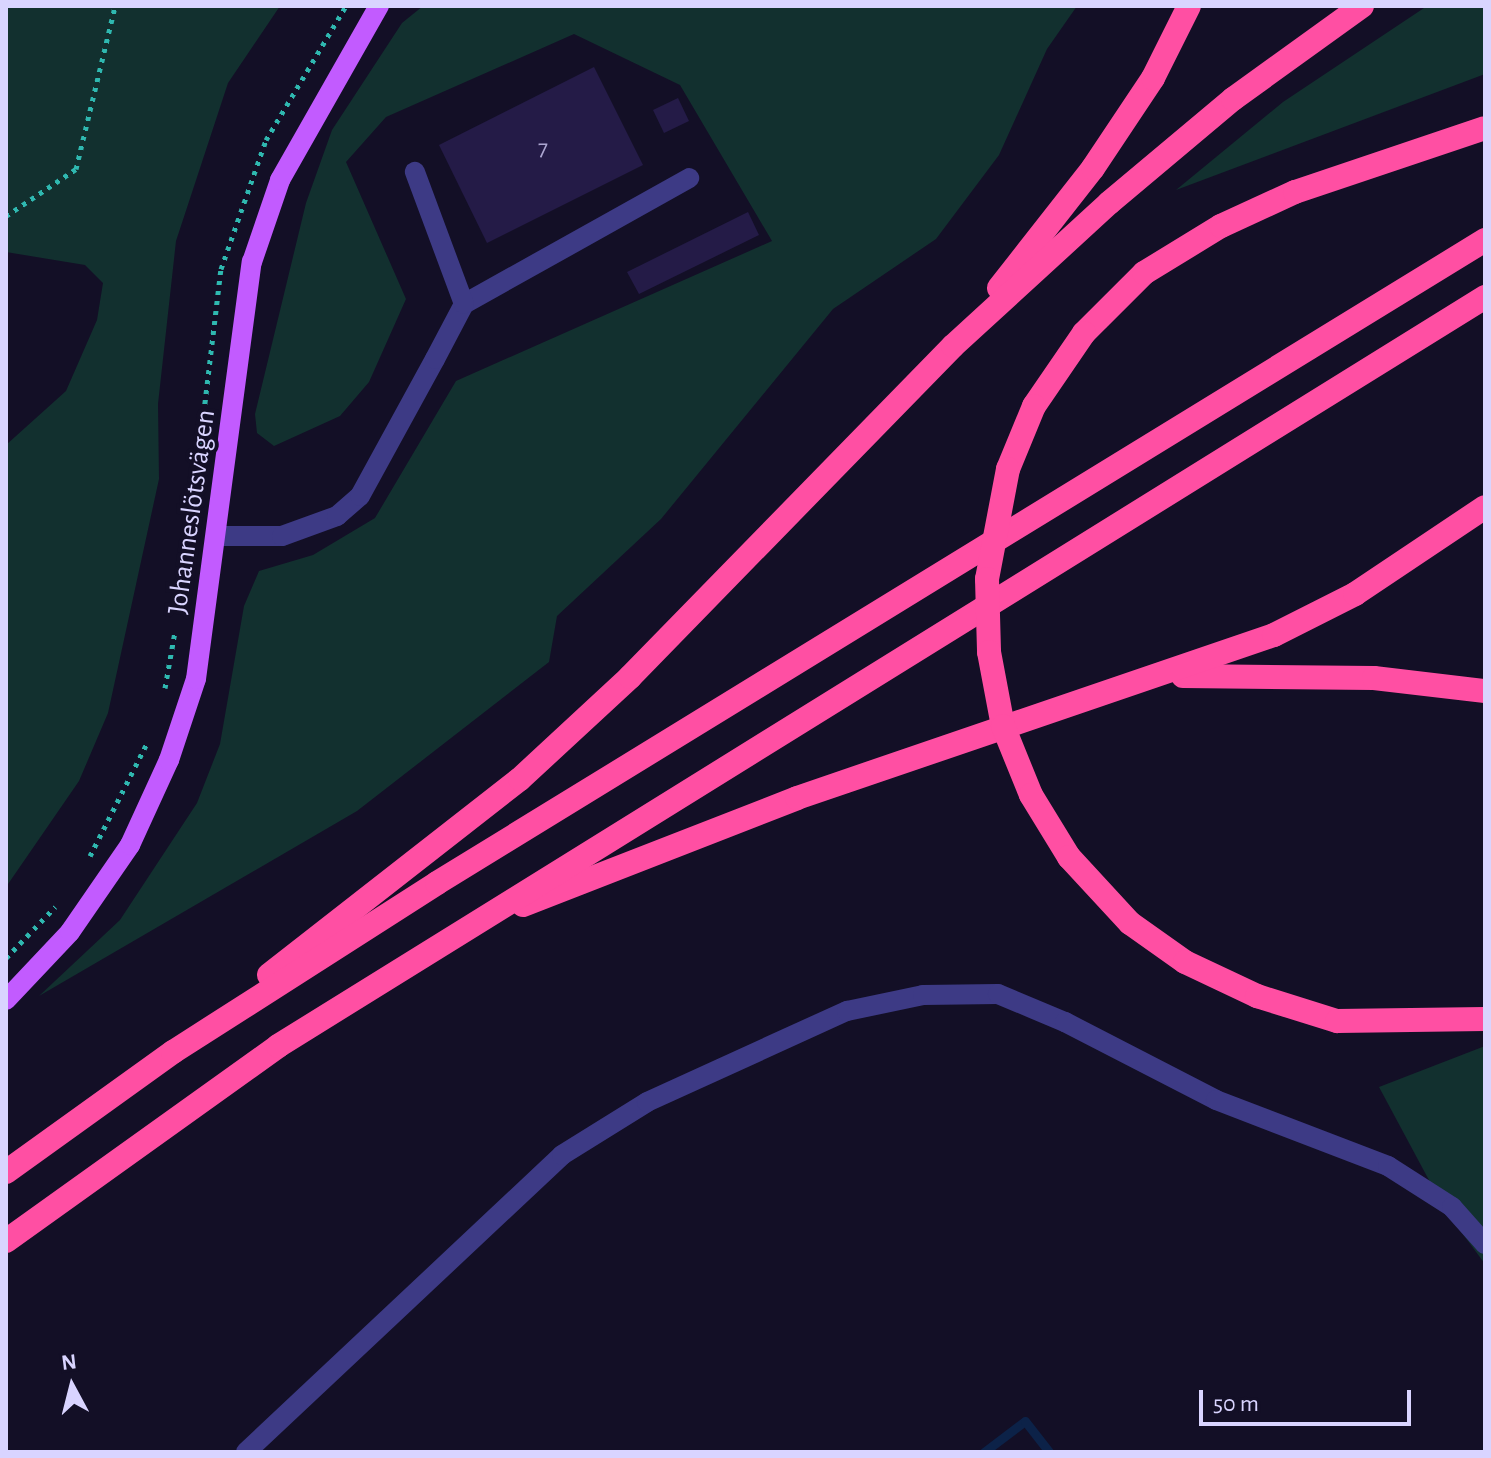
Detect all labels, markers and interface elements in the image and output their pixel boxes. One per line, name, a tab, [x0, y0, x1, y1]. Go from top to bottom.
house number: 7	[538, 135, 548, 163]
street label: Johanneslötsvägen	[161, 408, 223, 616]
north arrow	[32, 1346, 112, 1426]
text: N	[60, 1350, 78, 1374]
scale bar	[1203, 1374, 1415, 1424]
text: 50 m	[1213, 1392, 1259, 1416]

